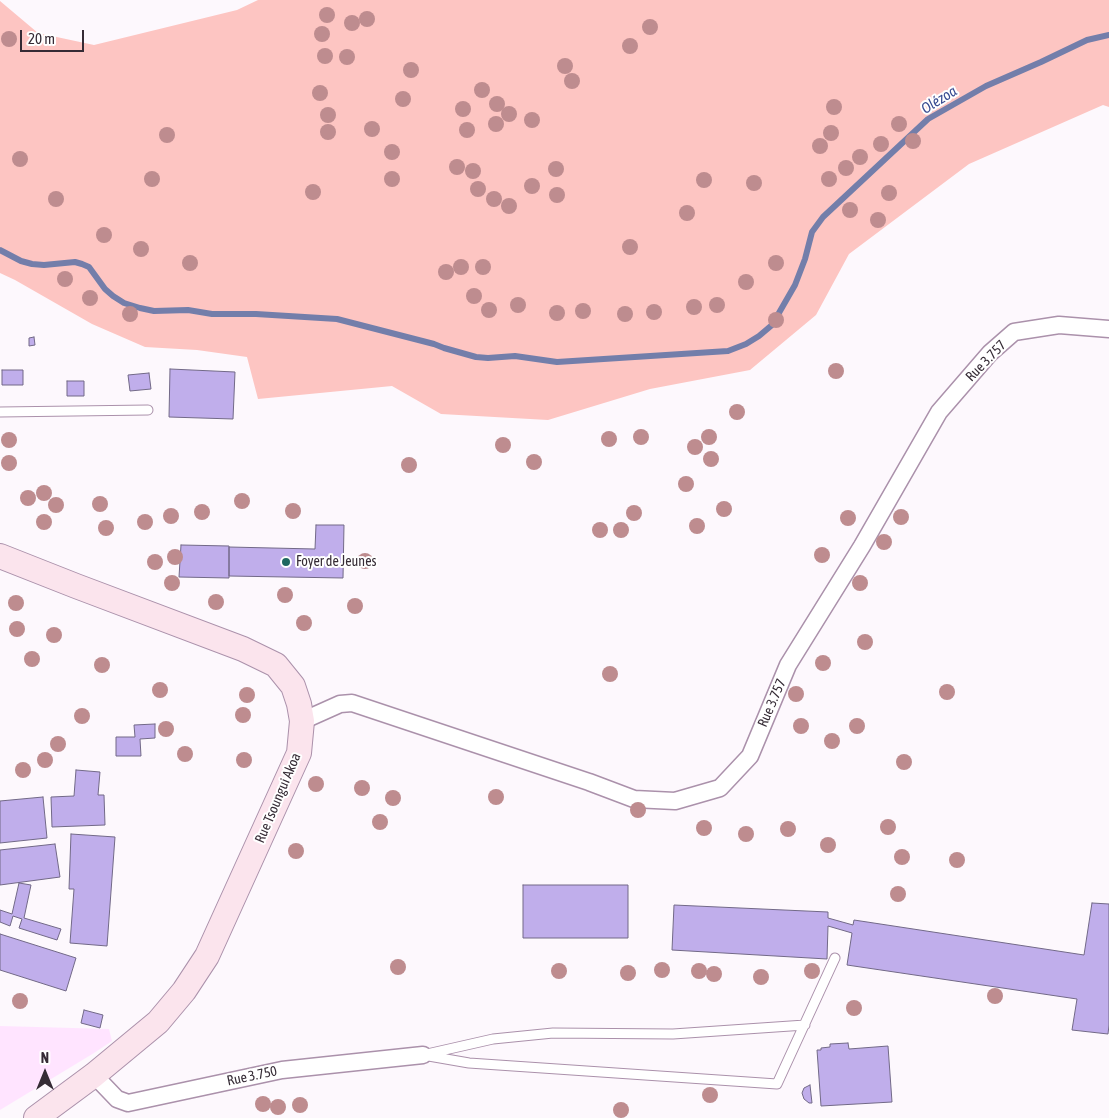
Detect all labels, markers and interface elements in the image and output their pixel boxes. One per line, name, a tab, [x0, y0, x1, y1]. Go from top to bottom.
scale bar	[22, 20, 86, 52]
text: 20 m	[28, 30, 55, 47]
water label: Olézoa	[918, 82, 960, 118]
street label: Rue 3.757	[962, 337, 1010, 385]
place label: Foyer de Jeunes	[296, 554, 376, 570]
marker: Foyer de Jeunes	[280, 556, 292, 568]
street label: Rue 3.757	[754, 676, 790, 730]
street label: Rue Tsoungui Akoa	[251, 750, 305, 846]
north arrow	[20, 1048, 70, 1098]
text: N	[41, 1050, 49, 1066]
street label: Rue 3.750	[225, 1062, 279, 1090]

